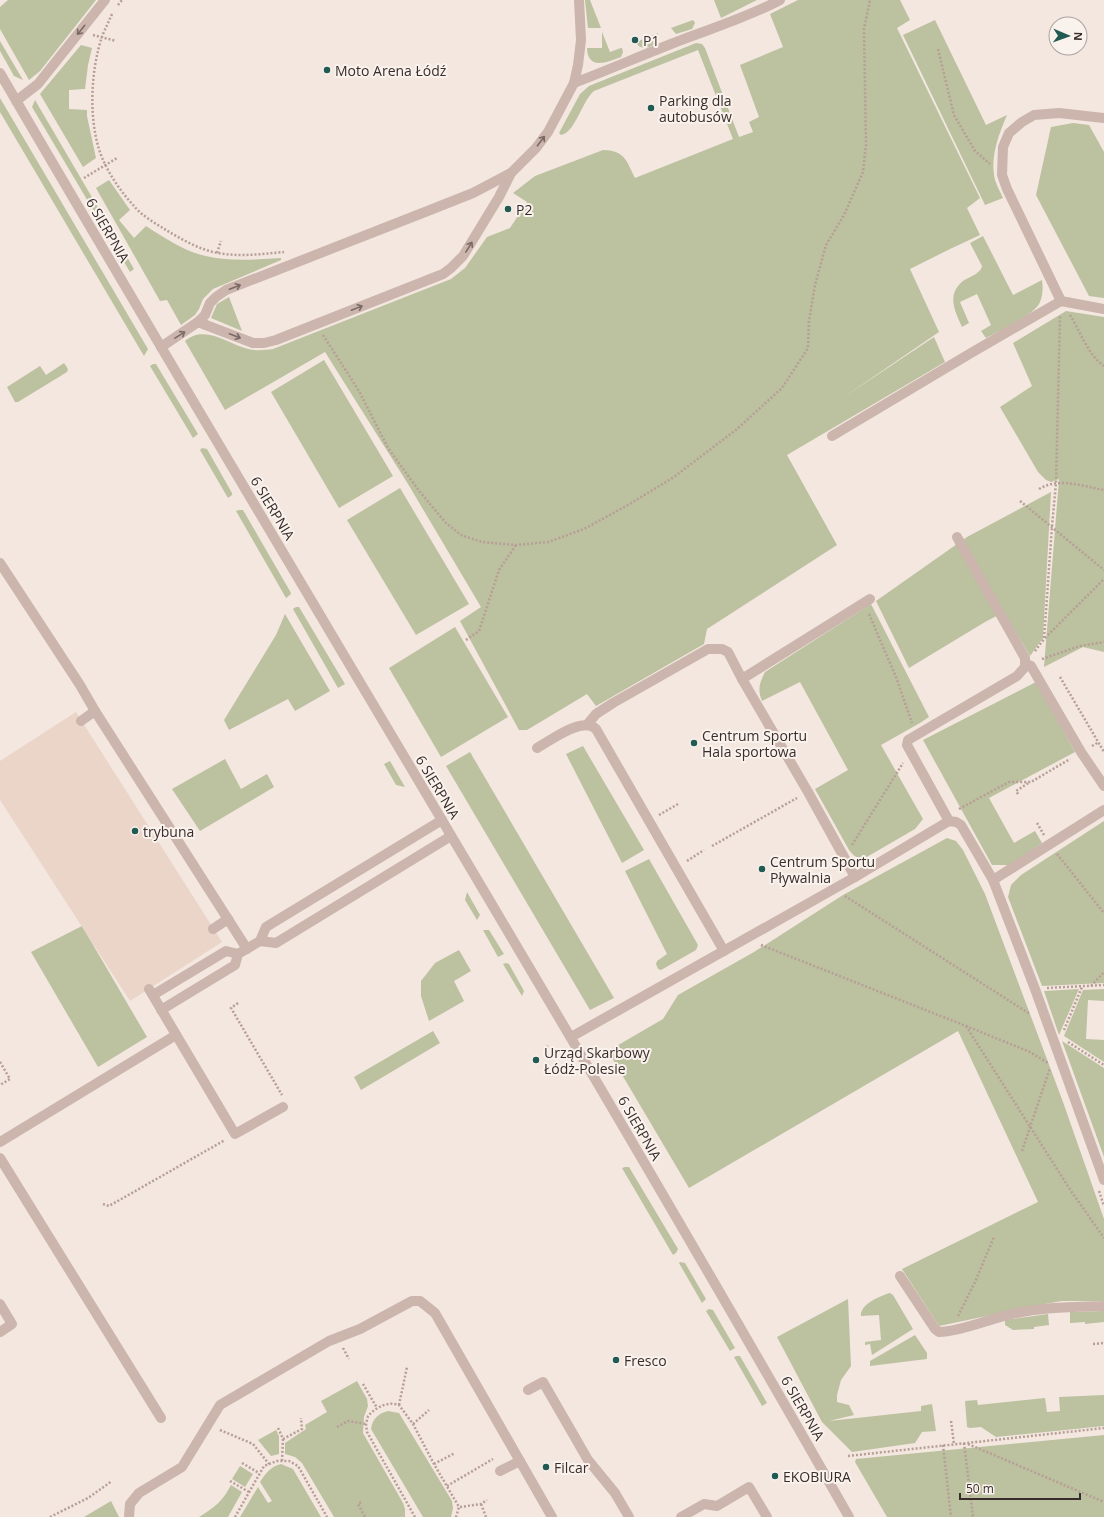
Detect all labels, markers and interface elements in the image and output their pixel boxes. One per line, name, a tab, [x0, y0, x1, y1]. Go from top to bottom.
north arrow	[1048, 16, 1088, 56]
one-way arrow	[76, 25, 85, 36]
place label: P1	[643, 31, 659, 50]
text: N	[1071, 32, 1086, 41]
marker: P1	[630, 35, 640, 45]
place label: Moto Arena Łódź	[335, 61, 447, 80]
marker: Moto Arena Łódź	[322, 65, 332, 75]
place label: Parking dla autobusów	[659, 91, 732, 126]
marker: Parking dla autobusów	[646, 103, 656, 113]
one-way arrow	[537, 135, 546, 146]
street label: 6 SIERPNIA	[82, 194, 134, 266]
place label: P2	[516, 200, 532, 219]
marker: P2	[503, 204, 513, 214]
one-way arrow	[465, 241, 473, 253]
one-way arrow	[229, 282, 241, 290]
one-way arrow	[351, 304, 363, 312]
one-way arrow	[174, 331, 185, 339]
one-way arrow	[228, 332, 240, 340]
street label: 6 SIERPNIA	[246, 473, 300, 544]
place label: Centrum Sportu Hala sportowa	[702, 726, 807, 761]
marker: Centrum Sportu Hala sportowa	[689, 738, 699, 748]
street label: 6 SIERPNIA	[411, 752, 465, 823]
place label: trybuna	[143, 822, 194, 841]
marker: trybuna	[130, 826, 140, 836]
place label: Centrum Sportu Pływalnia	[770, 852, 875, 887]
marker: Centrum Sportu Pływalnia	[757, 864, 767, 874]
place label: Urząd Skarbowy Łódż-Polesie	[544, 1043, 651, 1078]
marker: Urząd Skarbowy Łódż-Polesie	[531, 1055, 541, 1065]
street label: 6 SIERPNIA	[614, 1092, 666, 1164]
place label: Fresco	[624, 1351, 667, 1370]
marker: Fresco	[611, 1355, 621, 1365]
street label: 6 SIERPNIA	[777, 1372, 829, 1444]
place label: Filcar	[554, 1458, 589, 1477]
marker: Filcar	[541, 1462, 551, 1472]
place label: EKOBIURA	[783, 1467, 851, 1486]
marker: EKOBIURA	[770, 1471, 780, 1481]
scale bar	[960, 1475, 1080, 1501]
text: 50 m	[966, 1480, 994, 1497]

